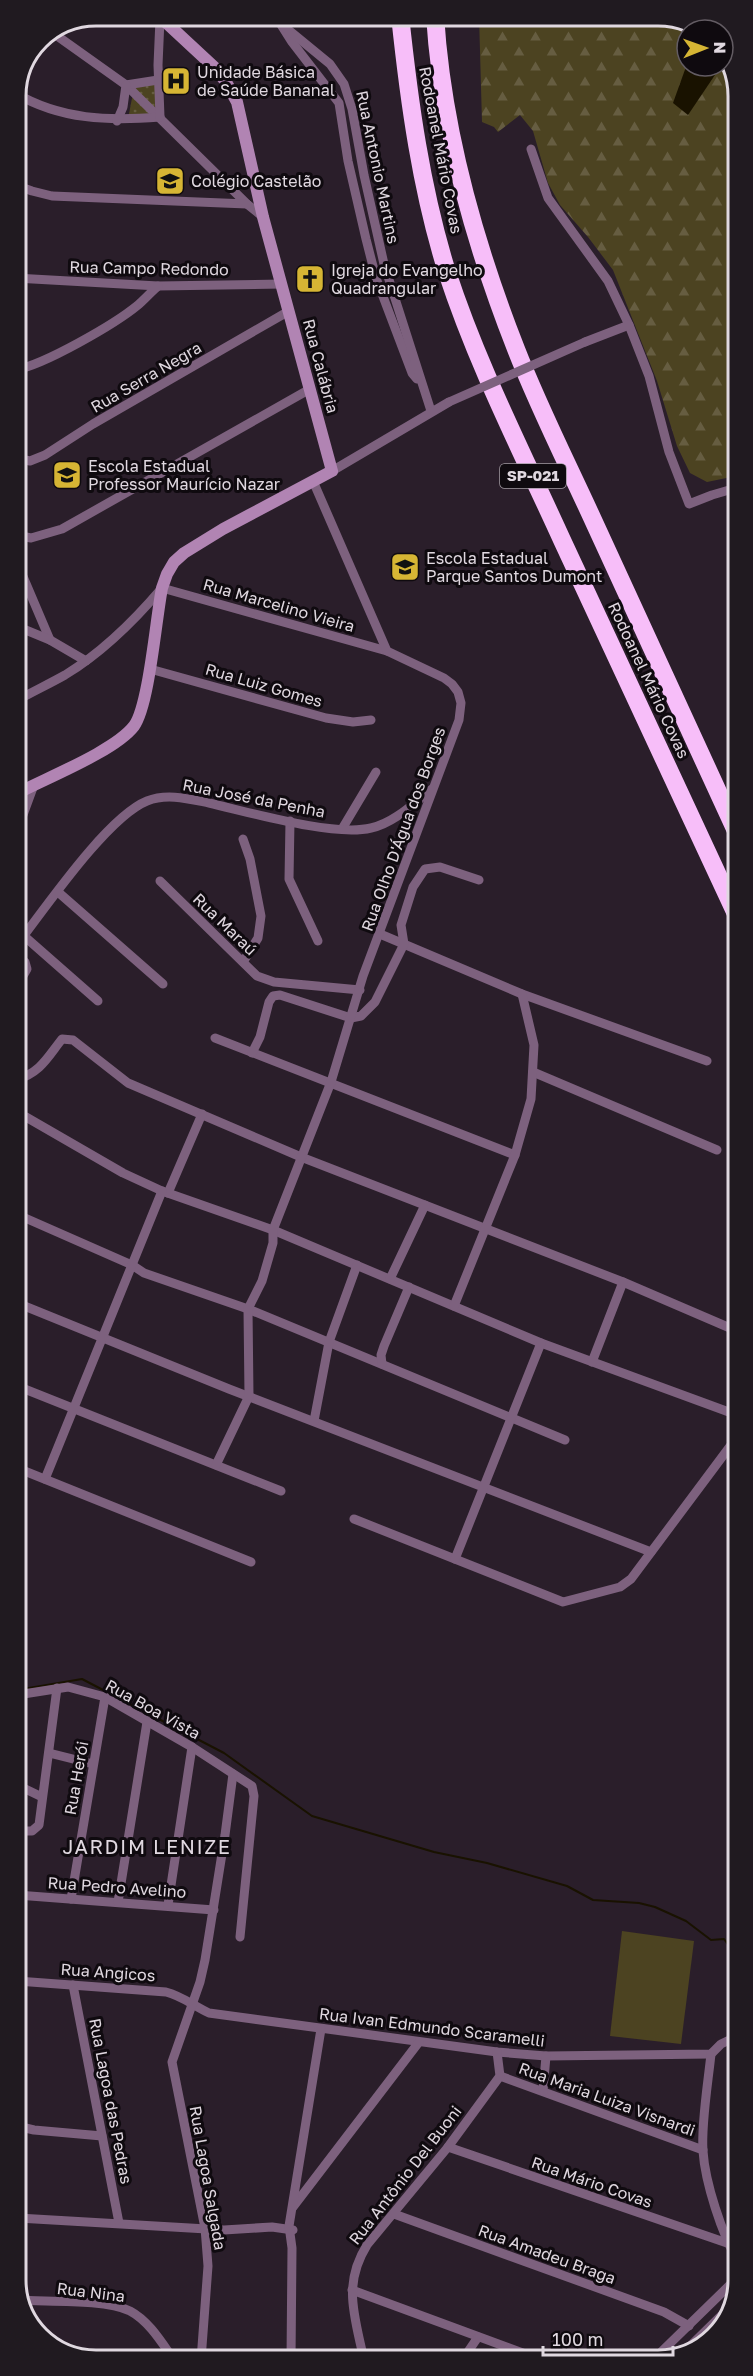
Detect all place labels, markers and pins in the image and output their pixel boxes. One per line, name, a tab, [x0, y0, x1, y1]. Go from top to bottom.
place label: Unidade Básica de Saúde Bananal	[197, 62, 335, 100]
hospital icon: Unidade Básica de Saúde Bananal	[160, 65, 192, 97]
school or university icon: Colégio Castelão	[154, 165, 186, 197]
place label: Colégio Castelão	[191, 171, 321, 191]
place label: Igreja do Evangelho Quadrangular	[331, 260, 483, 298]
church icon: Igreja do Evangelho Quadrangular	[294, 263, 326, 295]
place label: Escola Estadual Professor Maurício Nazar	[88, 456, 280, 494]
school or university icon: Escola Estadual Professor Maurício Nazar	[51, 459, 83, 491]
place label: Escola Estadual Parque Santos Dumont	[426, 548, 602, 586]
school or university icon: Escola Estadual Parque Santos Dumont	[389, 551, 421, 583]

